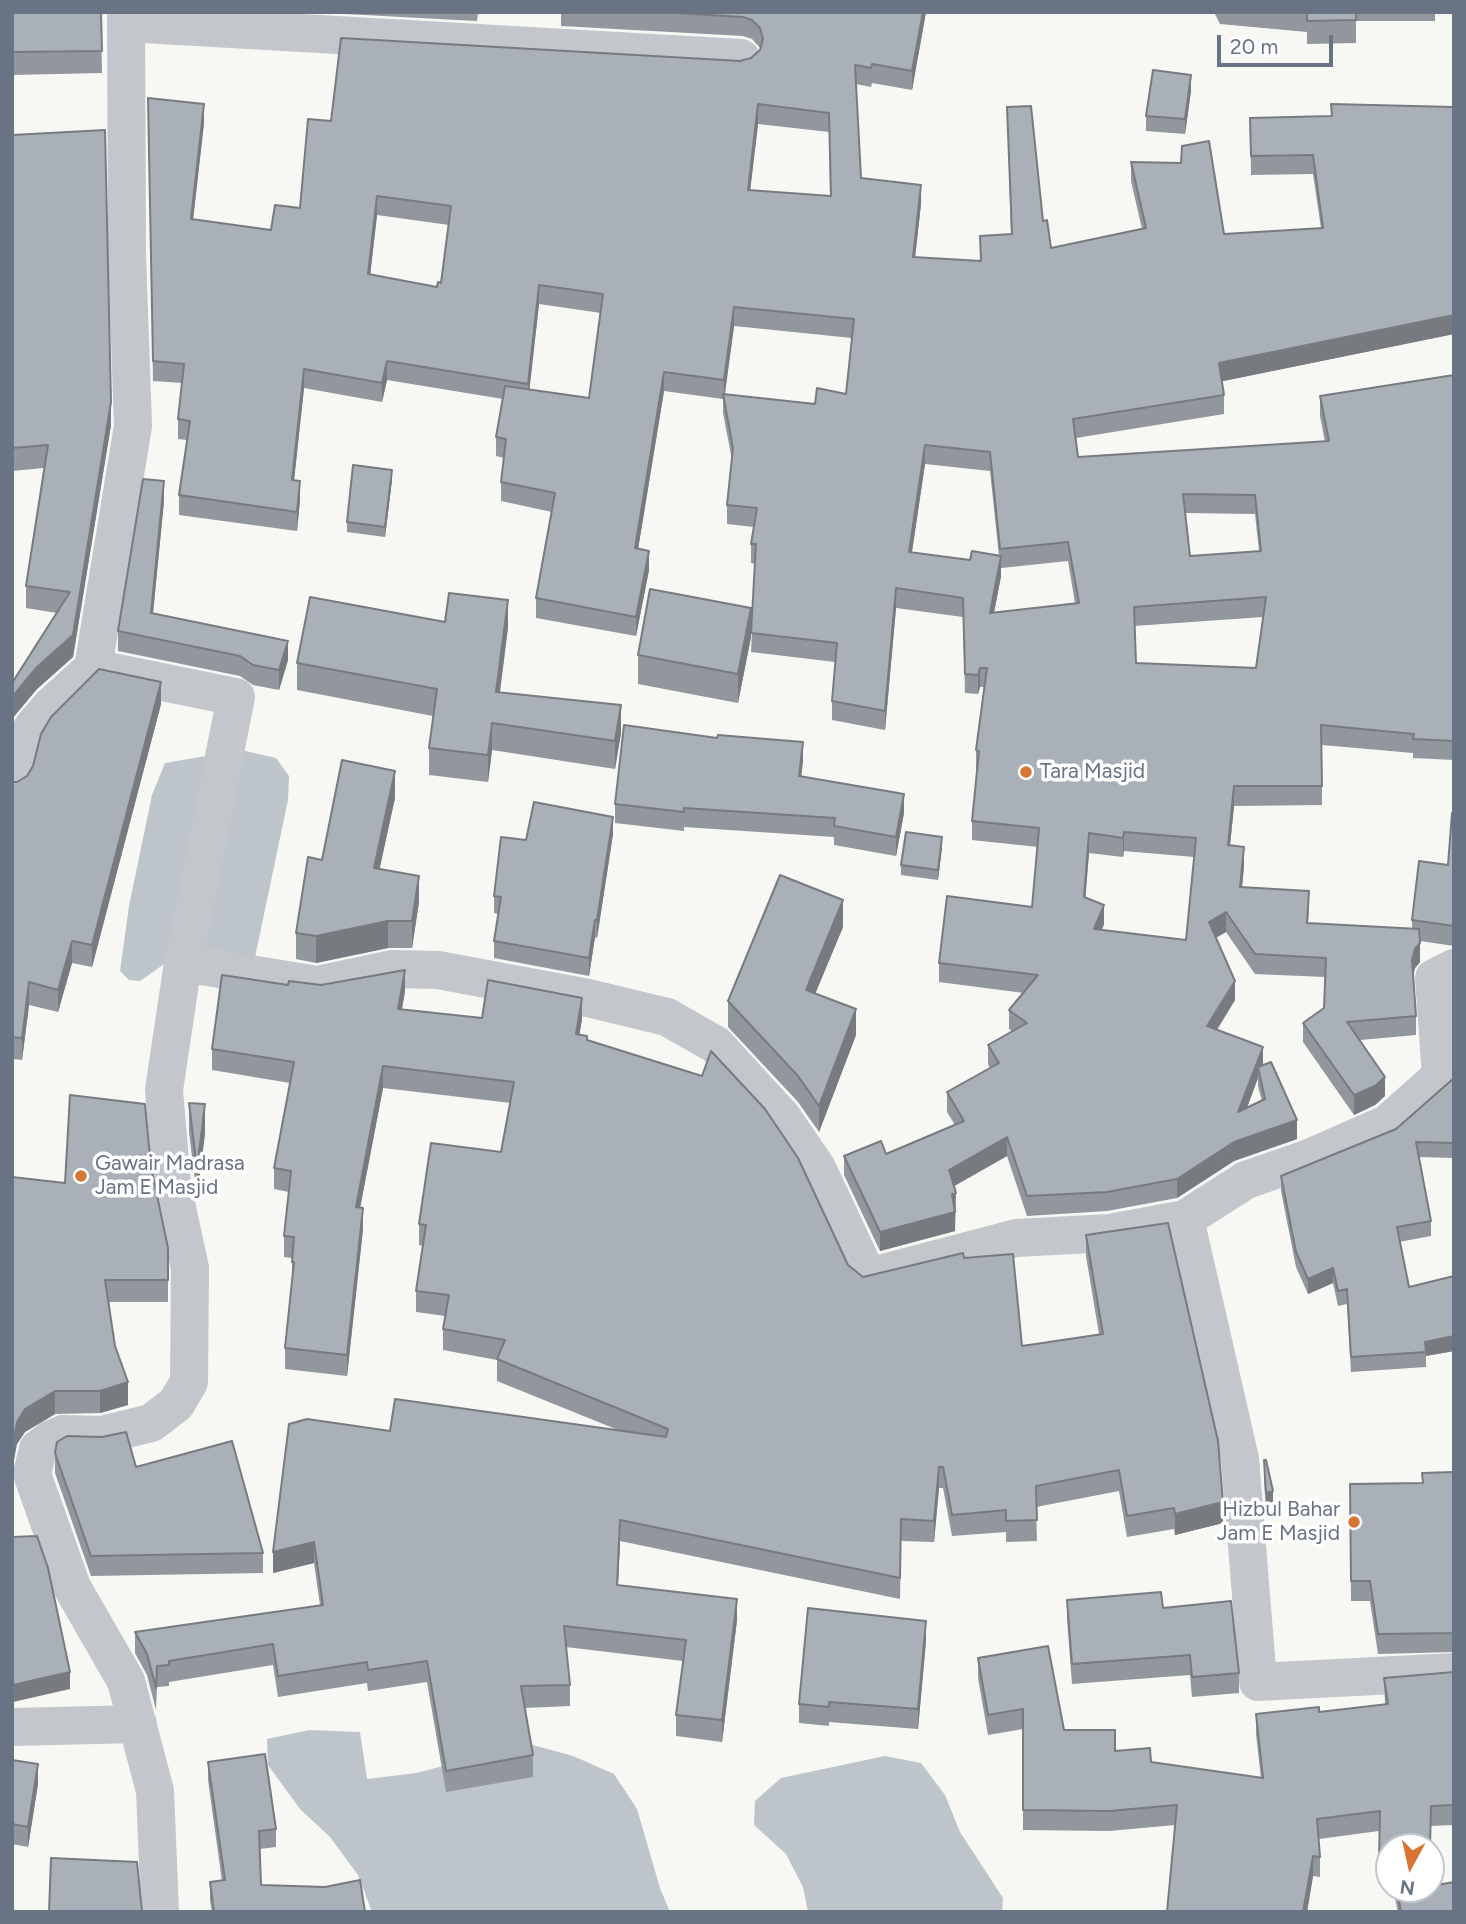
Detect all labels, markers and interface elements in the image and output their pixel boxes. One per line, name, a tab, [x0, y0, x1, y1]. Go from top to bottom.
scale bar	[1221, 21, 1336, 65]
text: 20 m	[1230, 34, 1278, 59]
place label: Tara Masjid	[1040, 759, 1145, 785]
marker: Tara Masjid	[1018, 764, 1034, 780]
place label: Gawair Madrasa Jam E Masjid	[95, 1151, 245, 1201]
marker: Gawair Madrasa Jam E Masjid	[73, 1168, 89, 1184]
place label: Hizbul Bahar Jam E Masjid	[1217, 1497, 1340, 1547]
marker: Hizbul Bahar Jam E Masjid	[1346, 1514, 1362, 1530]
north arrow	[1375, 1833, 1445, 1903]
text: N	[1398, 1875, 1416, 1900]

